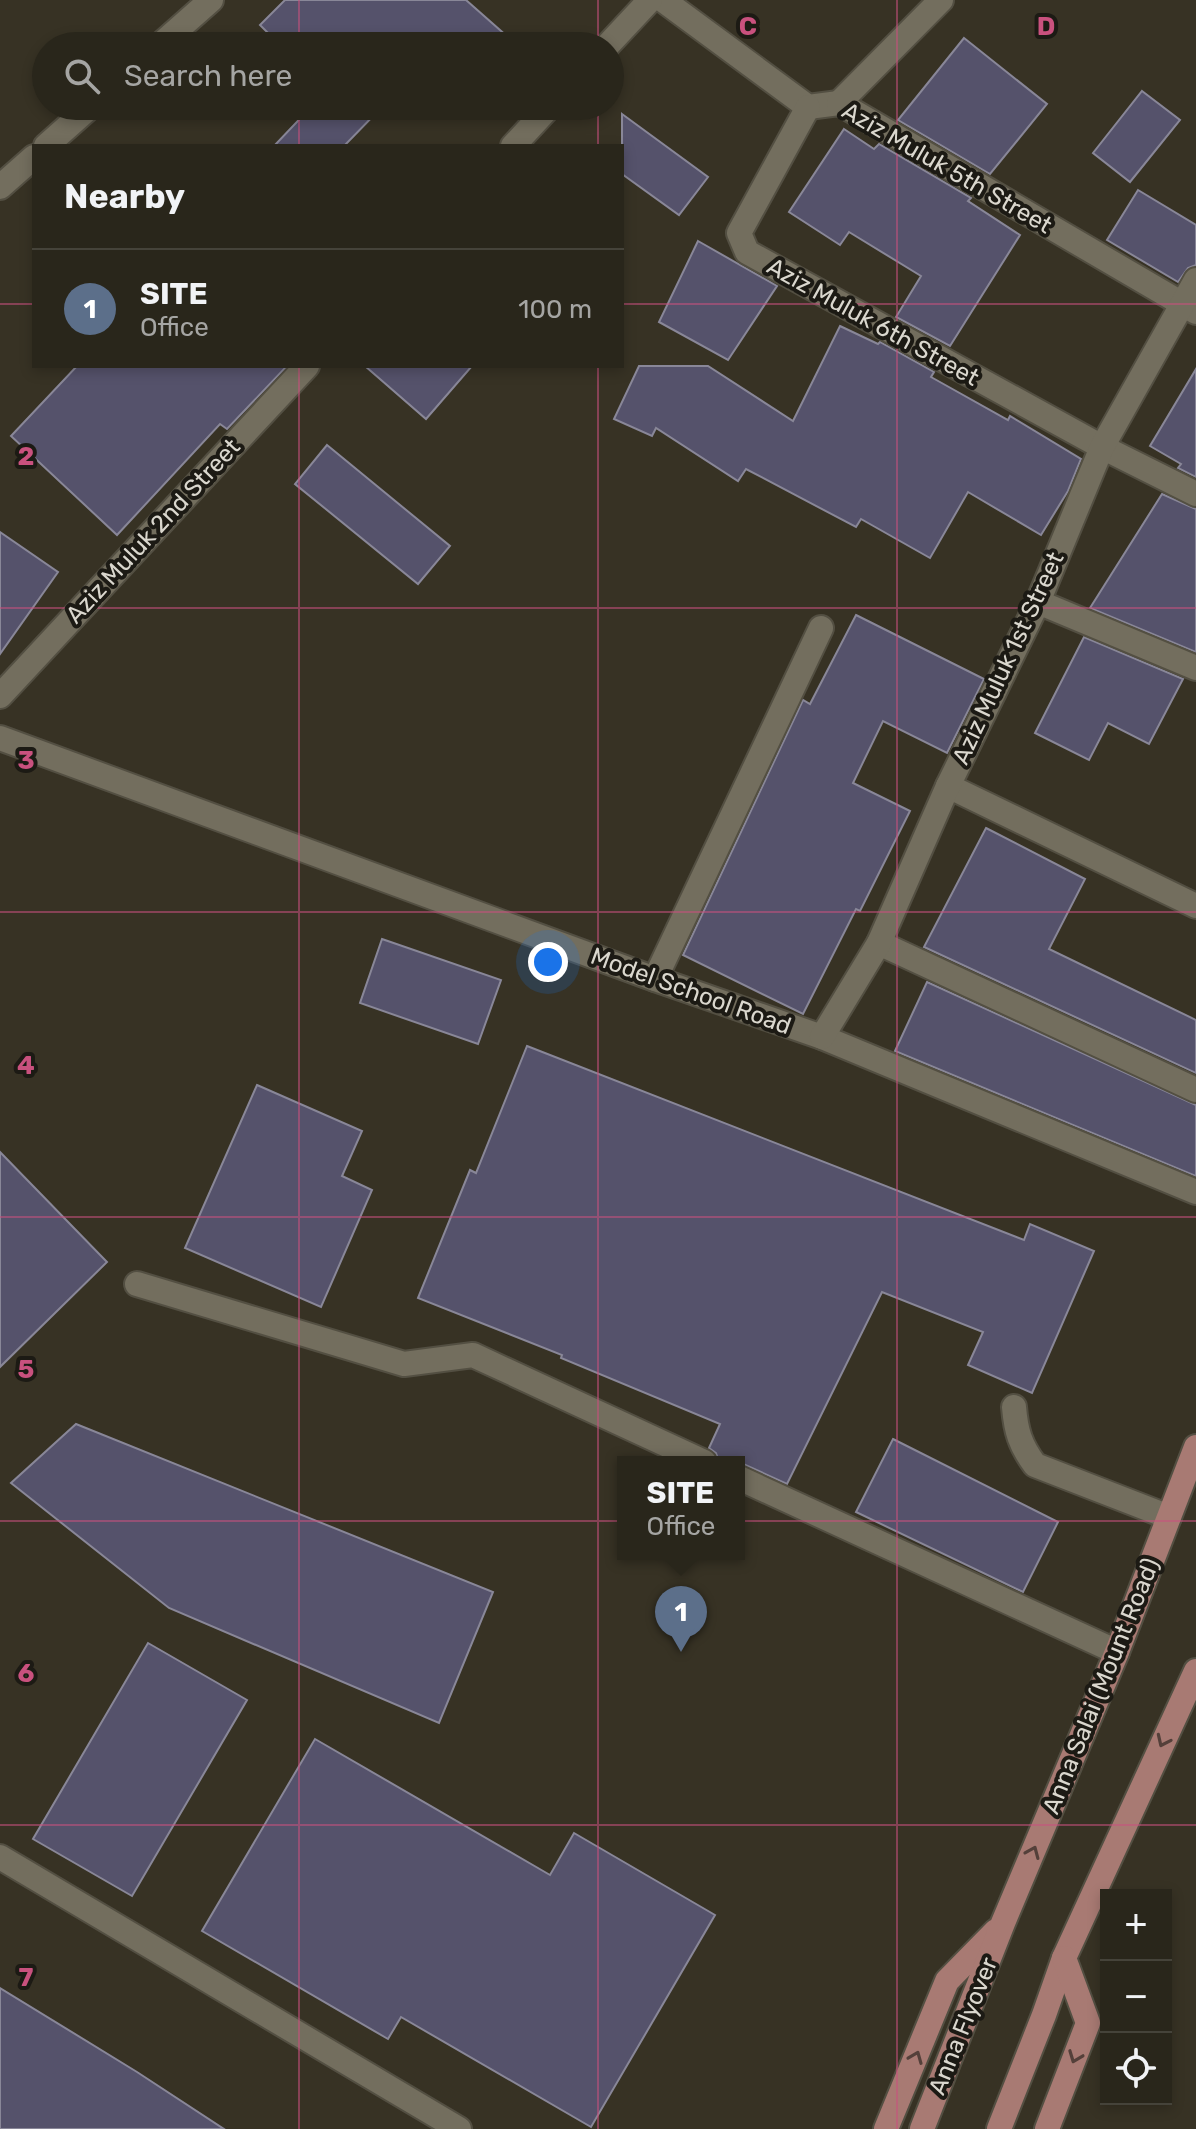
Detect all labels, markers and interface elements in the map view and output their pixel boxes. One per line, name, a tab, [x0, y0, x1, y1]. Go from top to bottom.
text: C	[739, 11, 757, 42]
text: D	[1037, 11, 1055, 42]
search box	[32, 32, 624, 120]
icon: search	[60, 54, 104, 98]
text: Search here	[124, 58, 292, 94]
street label: Aziz Muluk 5th Street	[837, 96, 1057, 240]
text: Nearby	[64, 176, 185, 217]
street label: Aziz Muluk 6th Street	[762, 252, 984, 392]
text: SITE	[140, 276, 208, 312]
text: 1	[84, 294, 96, 325]
text: 100 m	[518, 294, 592, 325]
text: Office	[140, 312, 209, 343]
street label: Aziz Muluk 2nd Street	[60, 433, 246, 629]
text: 2	[18, 441, 34, 472]
street label: Aziz Muluk 1st Street	[946, 547, 1070, 769]
text: 3	[17, 745, 35, 776]
your location	[528, 942, 568, 982]
street label: Model School Road	[587, 942, 795, 1040]
text: 4	[17, 1050, 35, 1081]
text: 5	[18, 1354, 34, 1385]
popup	[617, 1456, 745, 1560]
text: SITE	[647, 1475, 714, 1511]
text: Office	[647, 1511, 715, 1542]
street label: Anna Salai (Mount Road)	[1037, 1554, 1165, 1818]
pin: 1	[655, 1586, 707, 1652]
text: 6	[18, 1658, 35, 1689]
one-way arrow	[1157, 1733, 1173, 1748]
one-way arrow	[1024, 1845, 1040, 1860]
map controls	[1100, 1889, 1172, 2105]
button: +	[1100, 1889, 1172, 1961]
street label: Anna Flyover	[923, 1953, 1003, 2099]
button: −	[1100, 1961, 1172, 2033]
text: 7	[19, 1962, 34, 1993]
button: locate	[1100, 2033, 1172, 2105]
one-way arrow	[1068, 2049, 1085, 2063]
one-way arrow	[906, 2051, 923, 2065]

